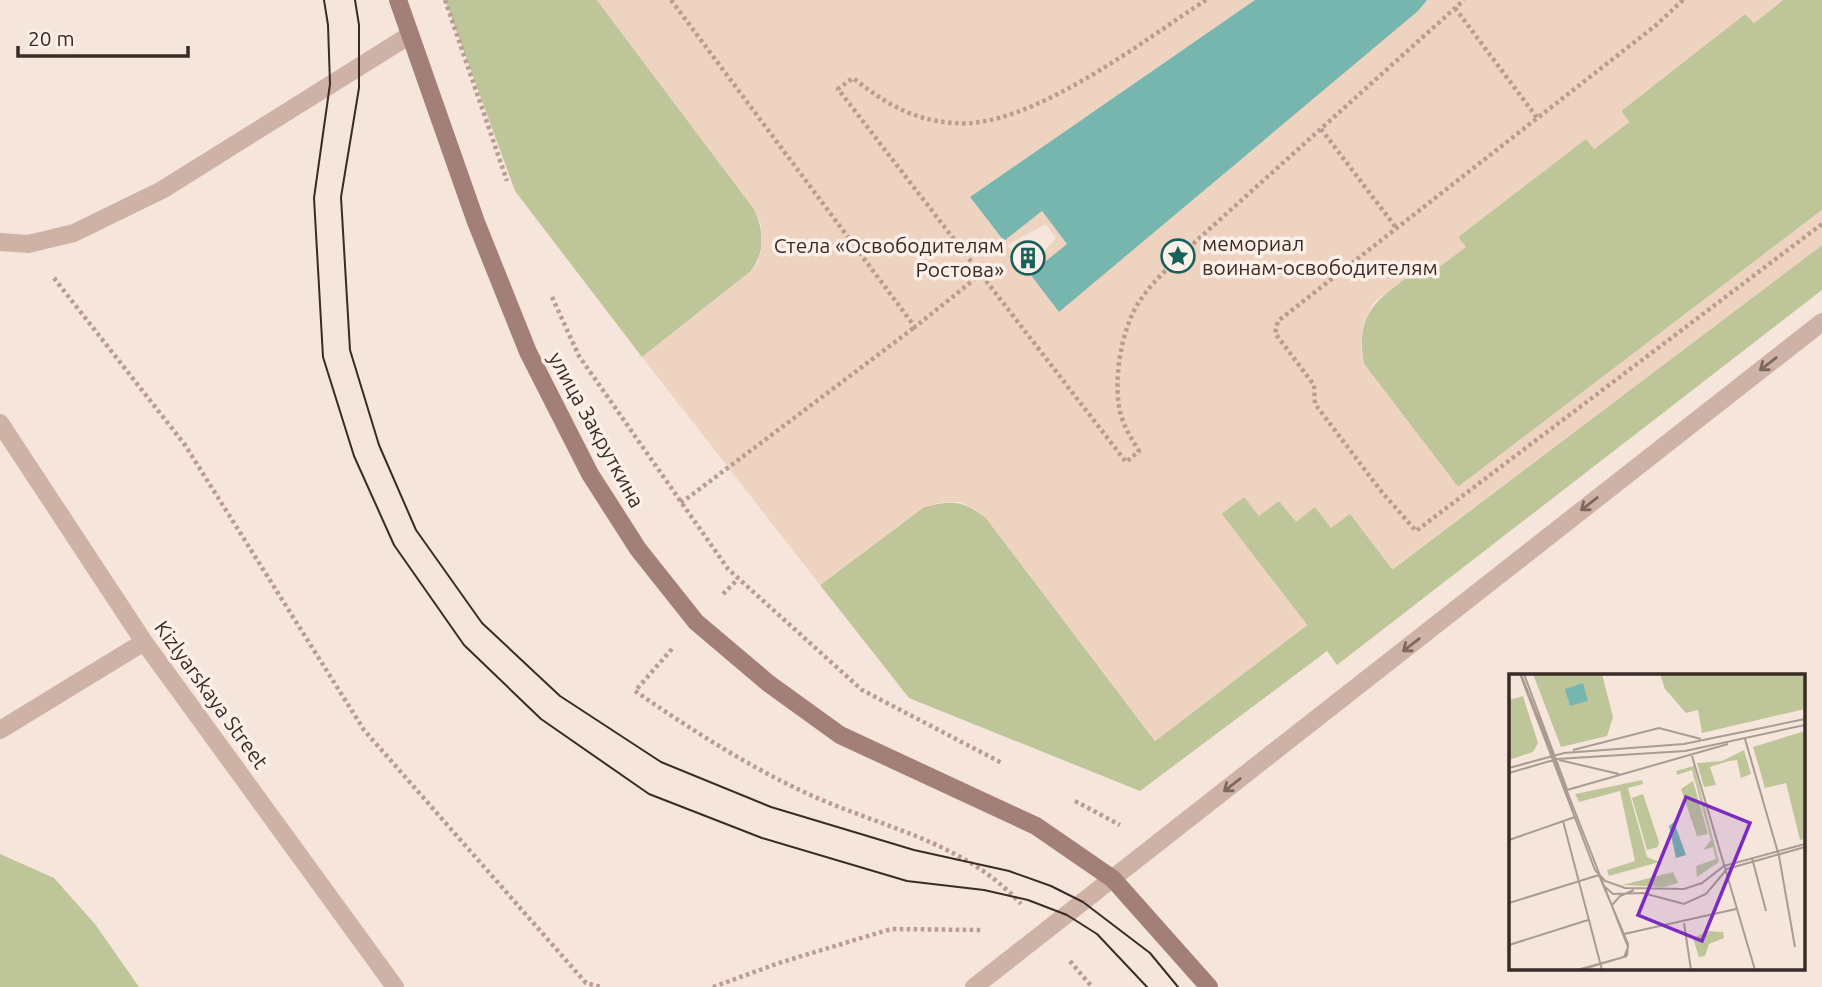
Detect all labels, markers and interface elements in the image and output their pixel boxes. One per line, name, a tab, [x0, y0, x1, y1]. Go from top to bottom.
scale bar	[18, 14, 187, 58]
text: 20 m	[28, 26, 75, 50]
place label: мемориал воинам-освободителям	[1202, 231, 1438, 279]
place label: Стела «Освободителям Ростова»	[774, 233, 1004, 281]
place icon: мемориал воинам-освободителям	[1159, 237, 1197, 275]
building icon: Стела «Освободителям Ростова»	[1009, 239, 1047, 277]
street label: улица Закруткина	[544, 348, 650, 511]
one-way arrow	[1760, 356, 1778, 371]
one-way arrow	[1581, 497, 1599, 512]
street label: Kizlyarskaya Street	[150, 616, 274, 773]
one-way arrow	[1402, 637, 1420, 653]
inset map	[1509, 674, 1804, 970]
one-way arrow	[1223, 778, 1241, 793]

